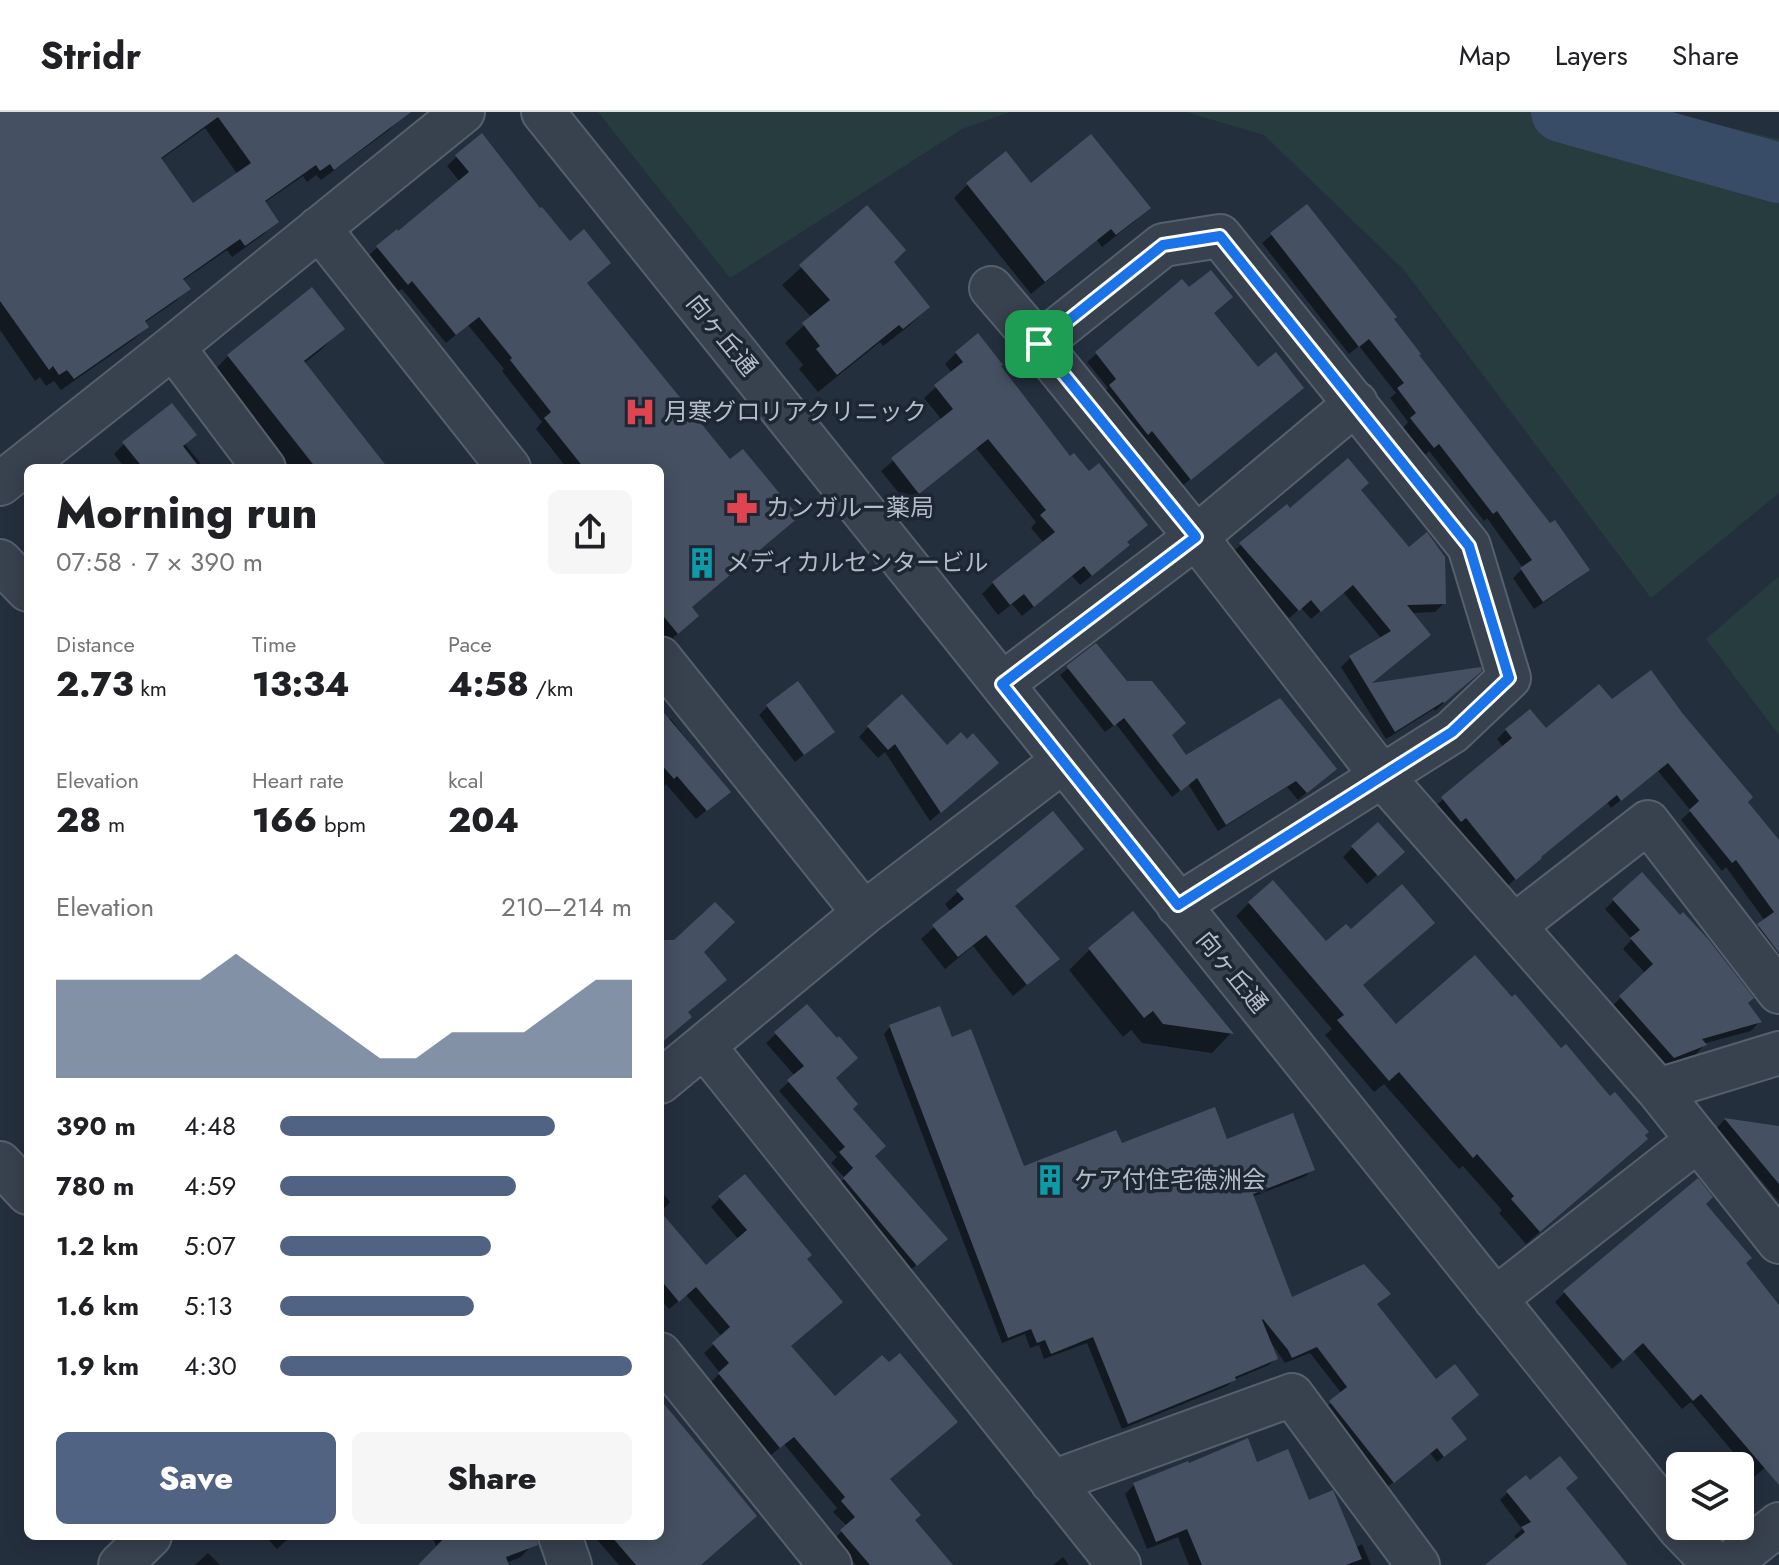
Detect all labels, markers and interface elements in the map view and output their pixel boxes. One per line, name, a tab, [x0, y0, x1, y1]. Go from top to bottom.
text: Stridr	[40, 28, 141, 83]
text: Map	[1459, 35, 1511, 76]
text: Layers	[1555, 35, 1628, 76]
text: Share	[1672, 35, 1739, 76]
street label: 向ヶ丘通	[679, 286, 766, 383]
pin	[1005, 310, 1073, 378]
icon: arrive	[1017, 322, 1061, 366]
place label: 月寒グロリアクリニック	[664, 394, 927, 429]
hospital icon: 月寒グロリアクリニック	[623, 395, 657, 429]
text: Morning run	[56, 481, 318, 545]
button: share	[548, 490, 632, 574]
place label: カンガルー薬局	[766, 490, 934, 525]
pharmacy icon: カンガルー薬局	[725, 491, 759, 525]
text: 07:58 · 7 × 390 m	[56, 543, 263, 581]
place label: メディカルセンタービル	[726, 545, 988, 580]
building icon: メディカルセンタービル	[685, 546, 719, 580]
text: Distance	[56, 628, 135, 660]
text: Time	[252, 628, 296, 660]
text: Pace	[448, 628, 492, 660]
text: 2.73	[56, 660, 134, 709]
text: 13:34	[252, 660, 350, 709]
text: 4:58	[448, 660, 529, 709]
text: km	[134, 672, 167, 704]
text: /km	[529, 672, 574, 704]
text: Elevation	[56, 764, 139, 796]
text: Heart rate	[252, 764, 344, 796]
text: kcal	[448, 764, 484, 796]
text: 28	[56, 796, 101, 845]
text: 166	[252, 796, 317, 845]
text: 204	[448, 796, 519, 845]
text: m	[101, 808, 125, 840]
text: bpm	[317, 808, 366, 840]
text: Elevation	[56, 888, 154, 926]
text: 210–214 m	[501, 888, 632, 926]
street label: 向ヶ丘通	[1189, 923, 1276, 1020]
text: 390 m	[56, 1107, 136, 1145]
text: 4:48	[184, 1107, 236, 1145]
place label: ケア付住宅徳洲会	[1074, 1162, 1266, 1197]
building icon: ケア付住宅徳洲会	[1033, 1163, 1067, 1197]
text: 780 m	[56, 1167, 134, 1205]
text: 4:59	[184, 1167, 237, 1205]
text: 1.2 km	[56, 1227, 139, 1265]
text: 5:07	[184, 1227, 236, 1265]
text: 1.6 km	[56, 1287, 139, 1325]
text: 5:13	[184, 1287, 232, 1325]
text: 1.9 km	[56, 1347, 139, 1385]
text: 4:30	[184, 1347, 237, 1385]
button: Save	[56, 1432, 336, 1524]
button: Share	[352, 1432, 632, 1524]
map controls	[1666, 1452, 1754, 1540]
button: layers	[1666, 1452, 1754, 1540]

